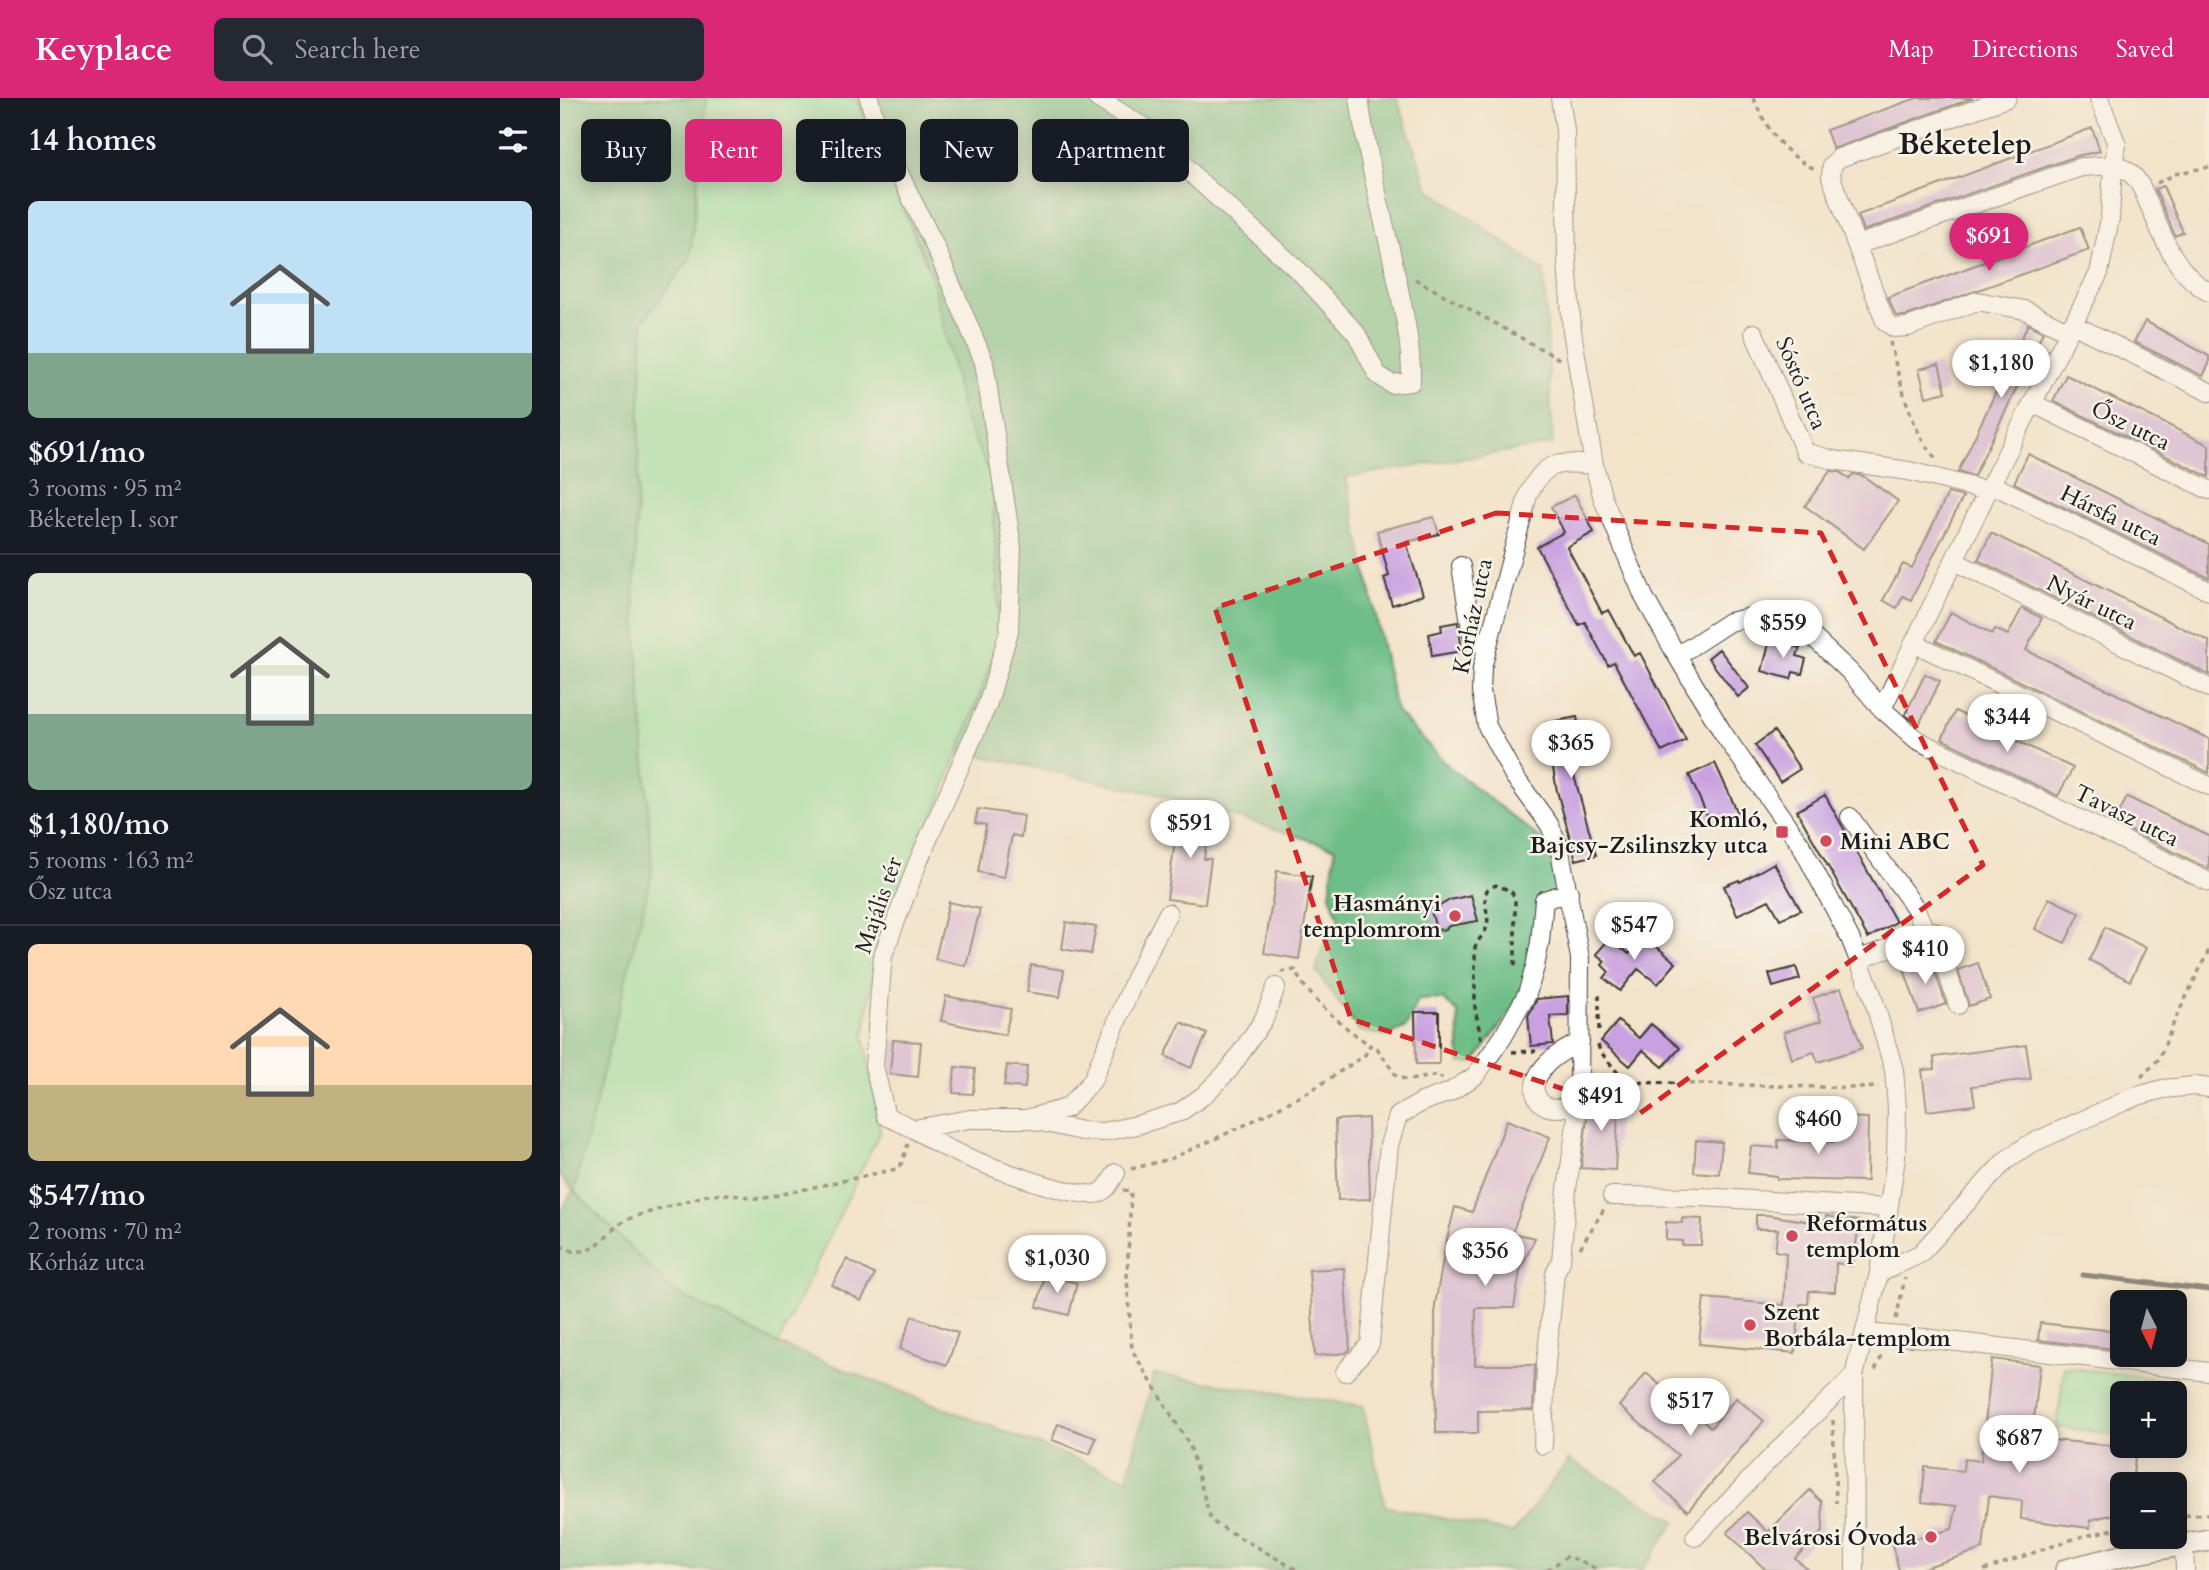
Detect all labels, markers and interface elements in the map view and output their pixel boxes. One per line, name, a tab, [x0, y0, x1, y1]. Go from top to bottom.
search box	[214, 18, 704, 81]
text: Keyplace	[35, 27, 172, 72]
icon: search	[238, 30, 276, 68]
text: Search here	[294, 32, 420, 67]
text: Map	[1888, 33, 1934, 66]
text: Directions	[1972, 33, 2078, 66]
text: Saved	[2116, 33, 2174, 66]
chip: Buy	[581, 119, 671, 182]
chip: Rent	[685, 119, 782, 182]
chip: Filters	[796, 119, 906, 182]
chip: New	[920, 119, 1018, 182]
chip: Apartment	[1032, 119, 1189, 182]
text: 14 homes	[28, 120, 157, 161]
icon: filters	[494, 121, 532, 159]
district label: Béketelep	[1898, 124, 2032, 165]
pin: $691	[1948, 214, 2030, 273]
text: $691	[1965, 220, 2013, 251]
icon: home	[217, 246, 343, 372]
street label: Sóstó utca	[1768, 332, 1835, 434]
pin: $1,180	[1944, 341, 2058, 400]
text: $1,180	[1968, 347, 2034, 378]
street label: Ősz utca	[2086, 392, 2176, 458]
text: $691/mo	[28, 432, 145, 473]
text: 3 rooms · 95 m²	[28, 473, 181, 504]
street label: Hársfa utca	[2055, 478, 2166, 553]
text: Béketelep I. sor	[28, 504, 178, 535]
street label: Kórház utca	[1445, 555, 1500, 677]
street label: Nyár utca	[2042, 567, 2142, 638]
pin: $559	[1742, 601, 1824, 660]
text: $559	[1759, 607, 1807, 638]
icon: home	[217, 618, 343, 744]
pin: $344	[1966, 694, 2048, 754]
text: $344	[1983, 701, 2031, 732]
pin: $365	[1530, 720, 1612, 780]
text: $365	[1547, 727, 1595, 758]
street label: Tavasz utca	[2069, 777, 2184, 854]
pin: $591	[1149, 800, 1231, 860]
text: $1,180/mo	[28, 804, 169, 845]
place label: Komló, Bajcsy-Zsilinszky utca	[1530, 804, 1769, 861]
text: $591	[1166, 807, 1214, 838]
marker: Komló, Bajcsy-Zsilinszky utca	[1774, 824, 1790, 840]
place label: Mini ABC	[1840, 826, 1950, 857]
marker: Mini ABC	[1818, 833, 1834, 849]
text: 5 rooms · 163 m²	[28, 845, 193, 876]
street label: Majális tér	[847, 852, 910, 958]
text: Ősz utca	[28, 876, 112, 907]
place label: Hasmányi templomrom	[1303, 888, 1442, 945]
pin: $547	[1593, 902, 1675, 962]
marker: Hasmányi templomrom	[1447, 908, 1463, 924]
text: $547	[1610, 909, 1658, 940]
pin: $410	[1884, 926, 1966, 986]
text: $410	[1901, 933, 1949, 964]
icon: home	[217, 989, 343, 1115]
pin: $491	[1560, 1074, 1642, 1133]
text: $491	[1577, 1080, 1625, 1111]
pin: $460	[1777, 1096, 1859, 1156]
text: $460	[1794, 1103, 1842, 1134]
text: $547/mo	[28, 1175, 145, 1216]
place label: Református templom	[1806, 1208, 1927, 1265]
text: 2 rooms · 70 m²	[28, 1216, 181, 1247]
pin: $356	[1444, 1228, 1526, 1288]
marker: Református templom	[1784, 1228, 1800, 1244]
text: $356	[1461, 1235, 1509, 1266]
pin: $1,030	[1000, 1236, 1114, 1295]
text: $1,030	[1024, 1242, 1090, 1273]
text: Kórház utca	[28, 1247, 145, 1278]
north arrow	[2110, 1290, 2188, 1367]
map controls	[2110, 1290, 2187, 1549]
place label: Szent Borbála-templom	[1764, 1297, 1952, 1354]
marker: Szent Borbála-templom	[1742, 1317, 1758, 1333]
pin: $517	[1649, 1378, 1731, 1438]
button: +	[2110, 1381, 2187, 1458]
text: $517	[1666, 1385, 1714, 1416]
pin: $687	[1978, 1416, 2060, 1475]
text: $687	[1995, 1422, 2043, 1453]
button: −	[2110, 1472, 2187, 1549]
place label: Belvárosi Óvoda	[1744, 1521, 1918, 1553]
marker: Belvárosi Óvoda	[1923, 1529, 1939, 1545]

